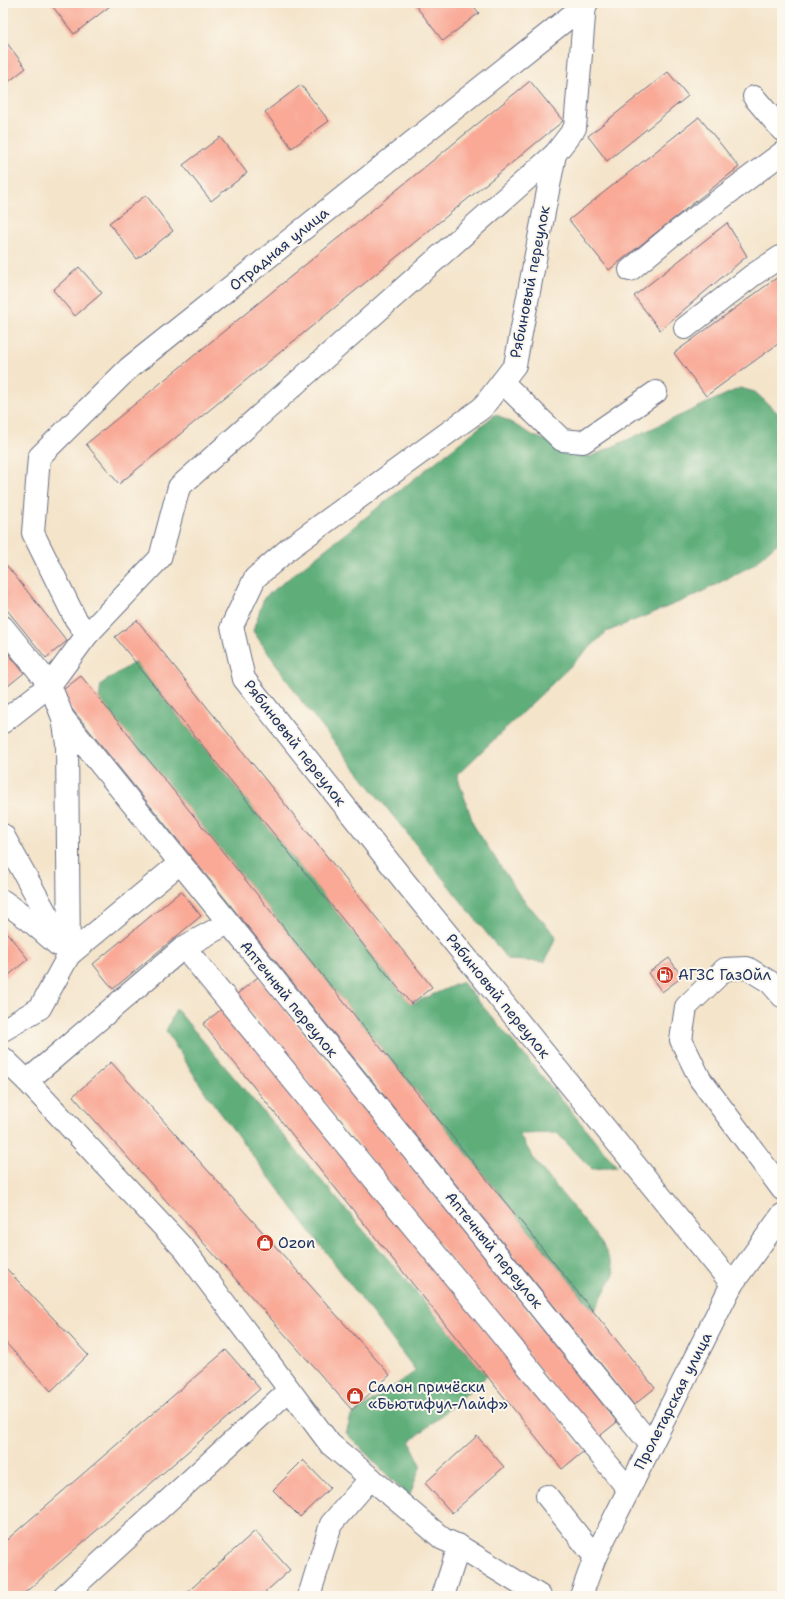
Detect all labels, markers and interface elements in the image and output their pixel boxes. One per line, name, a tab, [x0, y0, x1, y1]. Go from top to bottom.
street label: Отрадная улица	[225, 202, 333, 295]
street label: Рябиновый переулок	[505, 204, 555, 360]
street label: Рябиновый переулок	[239, 676, 351, 810]
street label: Рябиновый переулок	[441, 929, 555, 1063]
street label: Аптечный переулок	[236, 936, 342, 1062]
fuel station icon: АГЗС ГазОйл	[655, 965, 675, 985]
place label: АГЗС ГазОйл	[678, 965, 772, 985]
street label: Аптечный переулок	[441, 1187, 547, 1313]
shop icon: Ozon	[255, 1233, 275, 1253]
place label: Ozon	[278, 1233, 315, 1253]
street label: Пролетарская улица	[630, 1328, 717, 1473]
place label: Салон причёски «Бьютифул-Лайф»	[368, 1377, 508, 1414]
shop icon: Салон причёски «Бьютифул-Лайф»	[345, 1386, 365, 1406]

